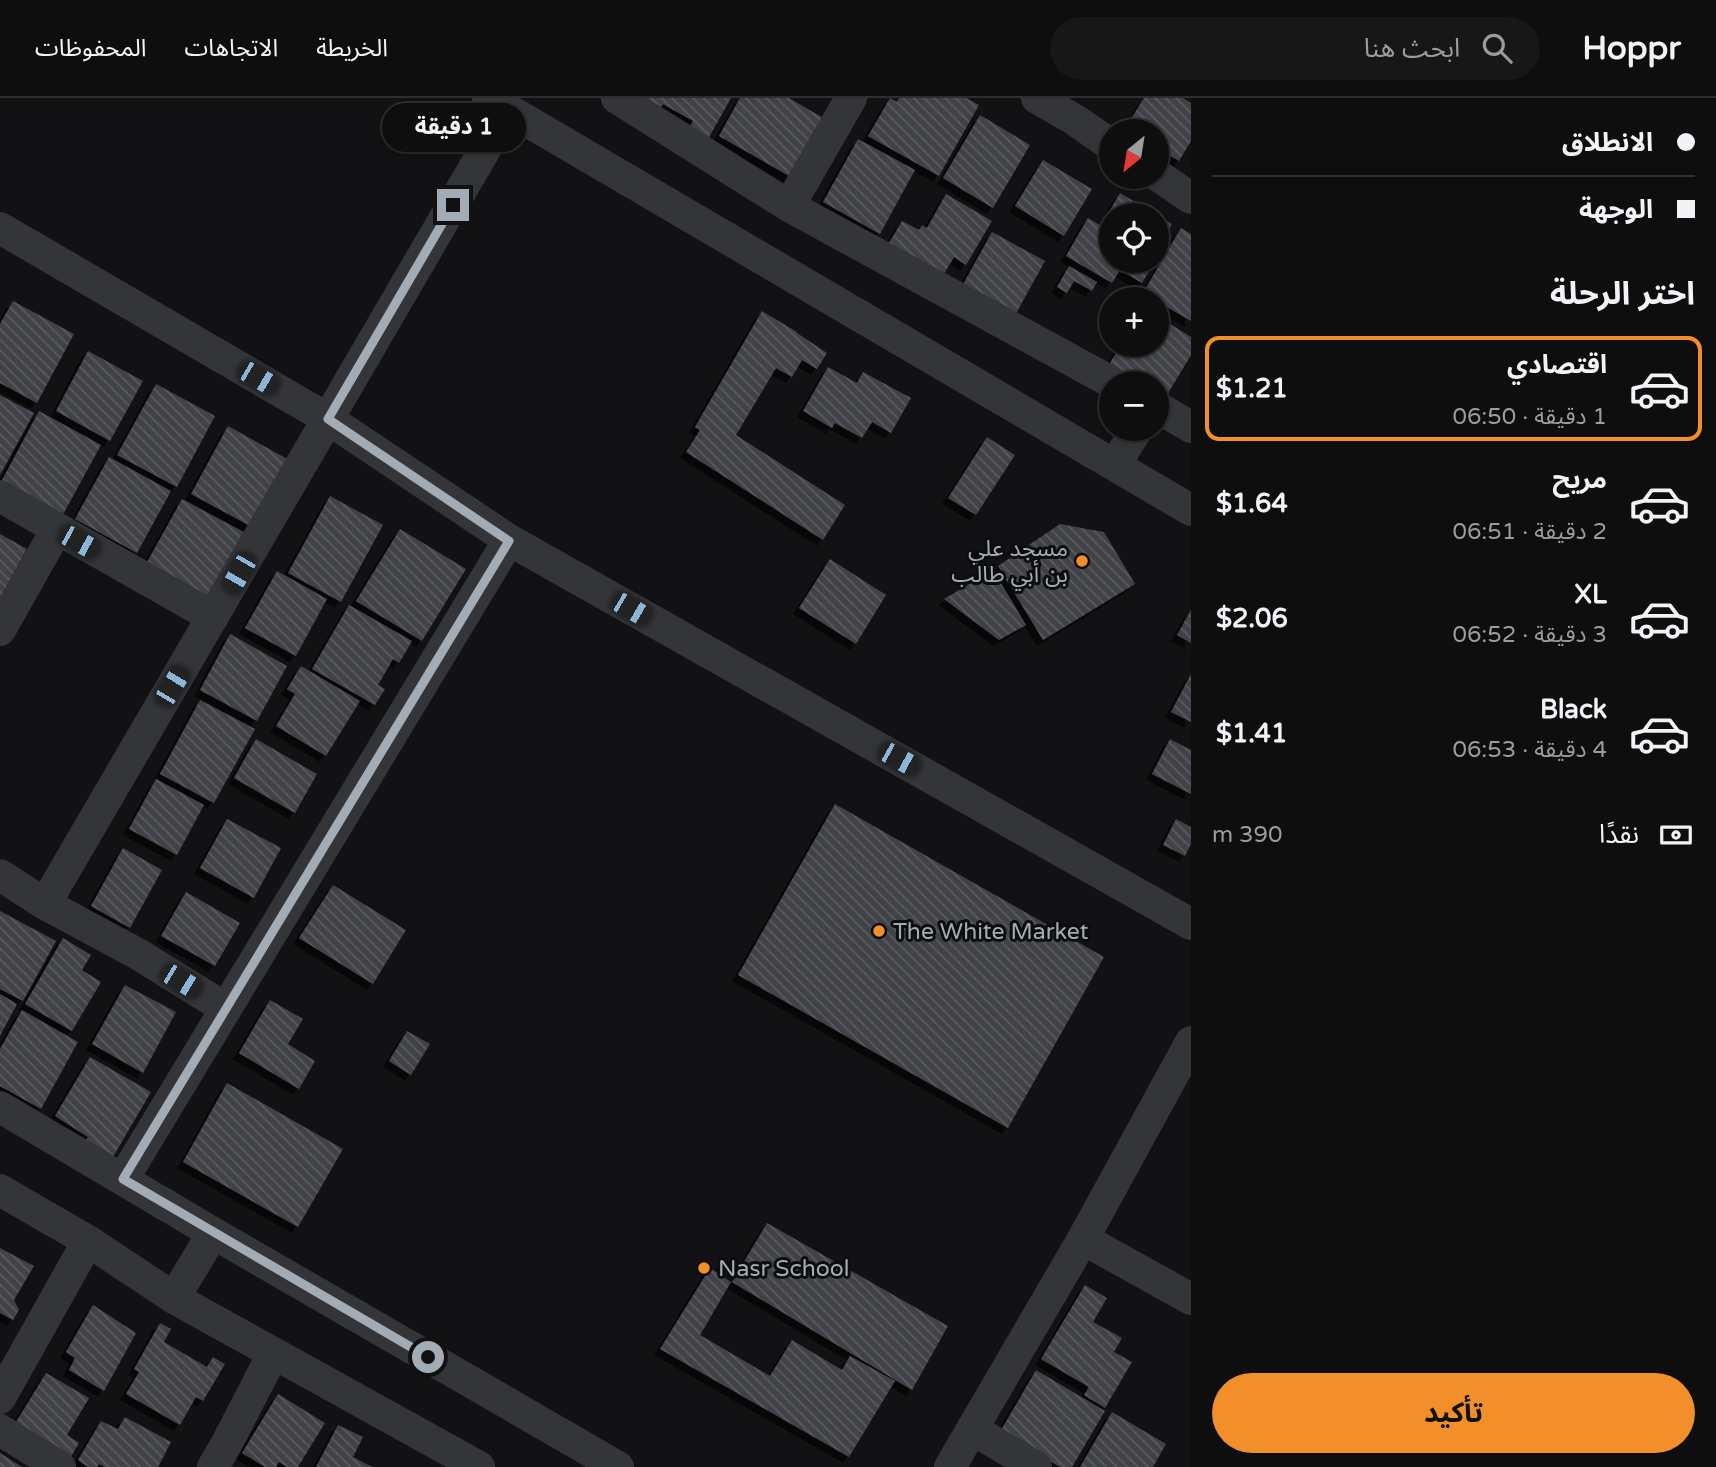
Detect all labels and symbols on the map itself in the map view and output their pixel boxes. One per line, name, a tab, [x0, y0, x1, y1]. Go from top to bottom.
callout: 1 دقيقة	[381, 104, 525, 153]
north arrow	[1099, 119, 1169, 189]
route end	[437, 189, 469, 221]
car	[235, 358, 282, 398]
car	[56, 523, 103, 561]
place label: مسجد علي بن أبي طالب	[951, 535, 1068, 591]
car	[220, 550, 259, 596]
marker: مسجد علي بن أبي طالب	[1074, 553, 1090, 569]
car	[608, 589, 655, 629]
car	[153, 663, 192, 709]
car	[876, 740, 923, 778]
place label: The White Market	[893, 918, 1089, 946]
marker: The White Market	[871, 923, 887, 939]
car	[158, 961, 205, 1001]
place label: Nasr School	[718, 1255, 849, 1283]
marker: Nasr School	[696, 1260, 712, 1276]
route start	[412, 1341, 444, 1373]

